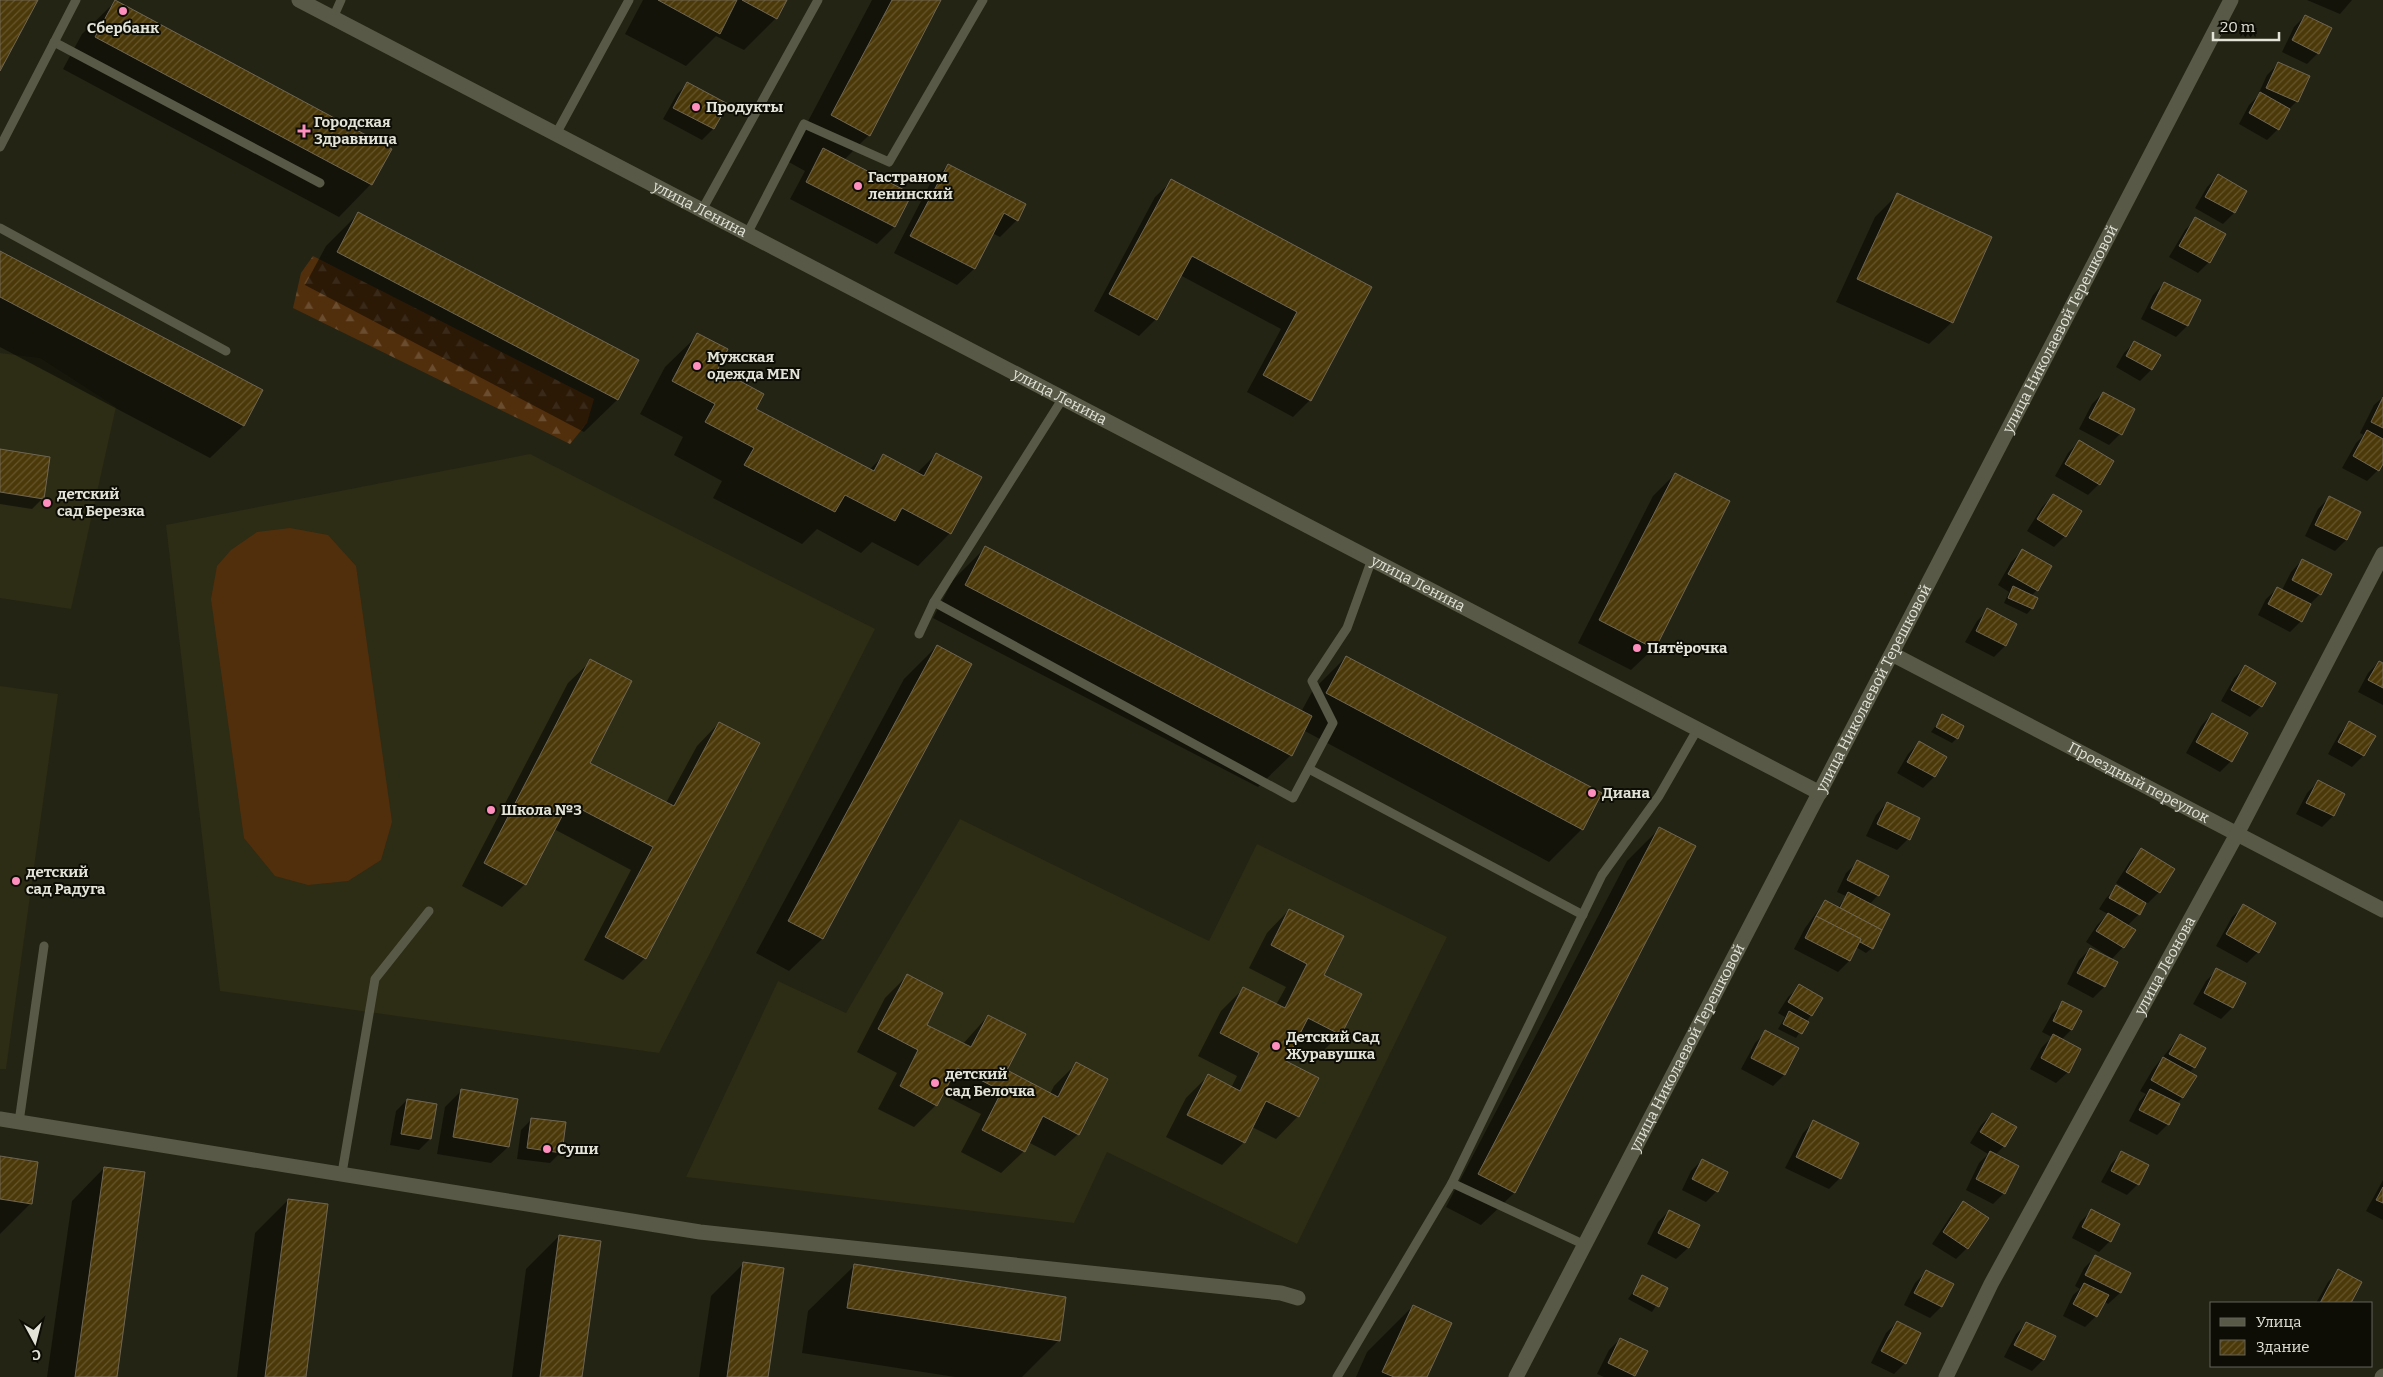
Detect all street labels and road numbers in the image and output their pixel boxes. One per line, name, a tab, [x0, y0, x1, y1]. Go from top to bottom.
street label: улица Ленина	[649, 177, 750, 241]
street label: улица Николаевой Терешковой	[1998, 222, 2122, 437]
street label: улица Ленина	[1009, 364, 1110, 429]
street label: улица Ленина	[1367, 551, 1468, 615]
street label: улица Николаевой Терешковой	[1812, 581, 1935, 796]
street label: Проездный переулок	[2065, 738, 2212, 827]
street label: улица Леонова	[2130, 913, 2199, 1019]
street label: улица Николаевой Терешковой	[1625, 941, 1748, 1156]

